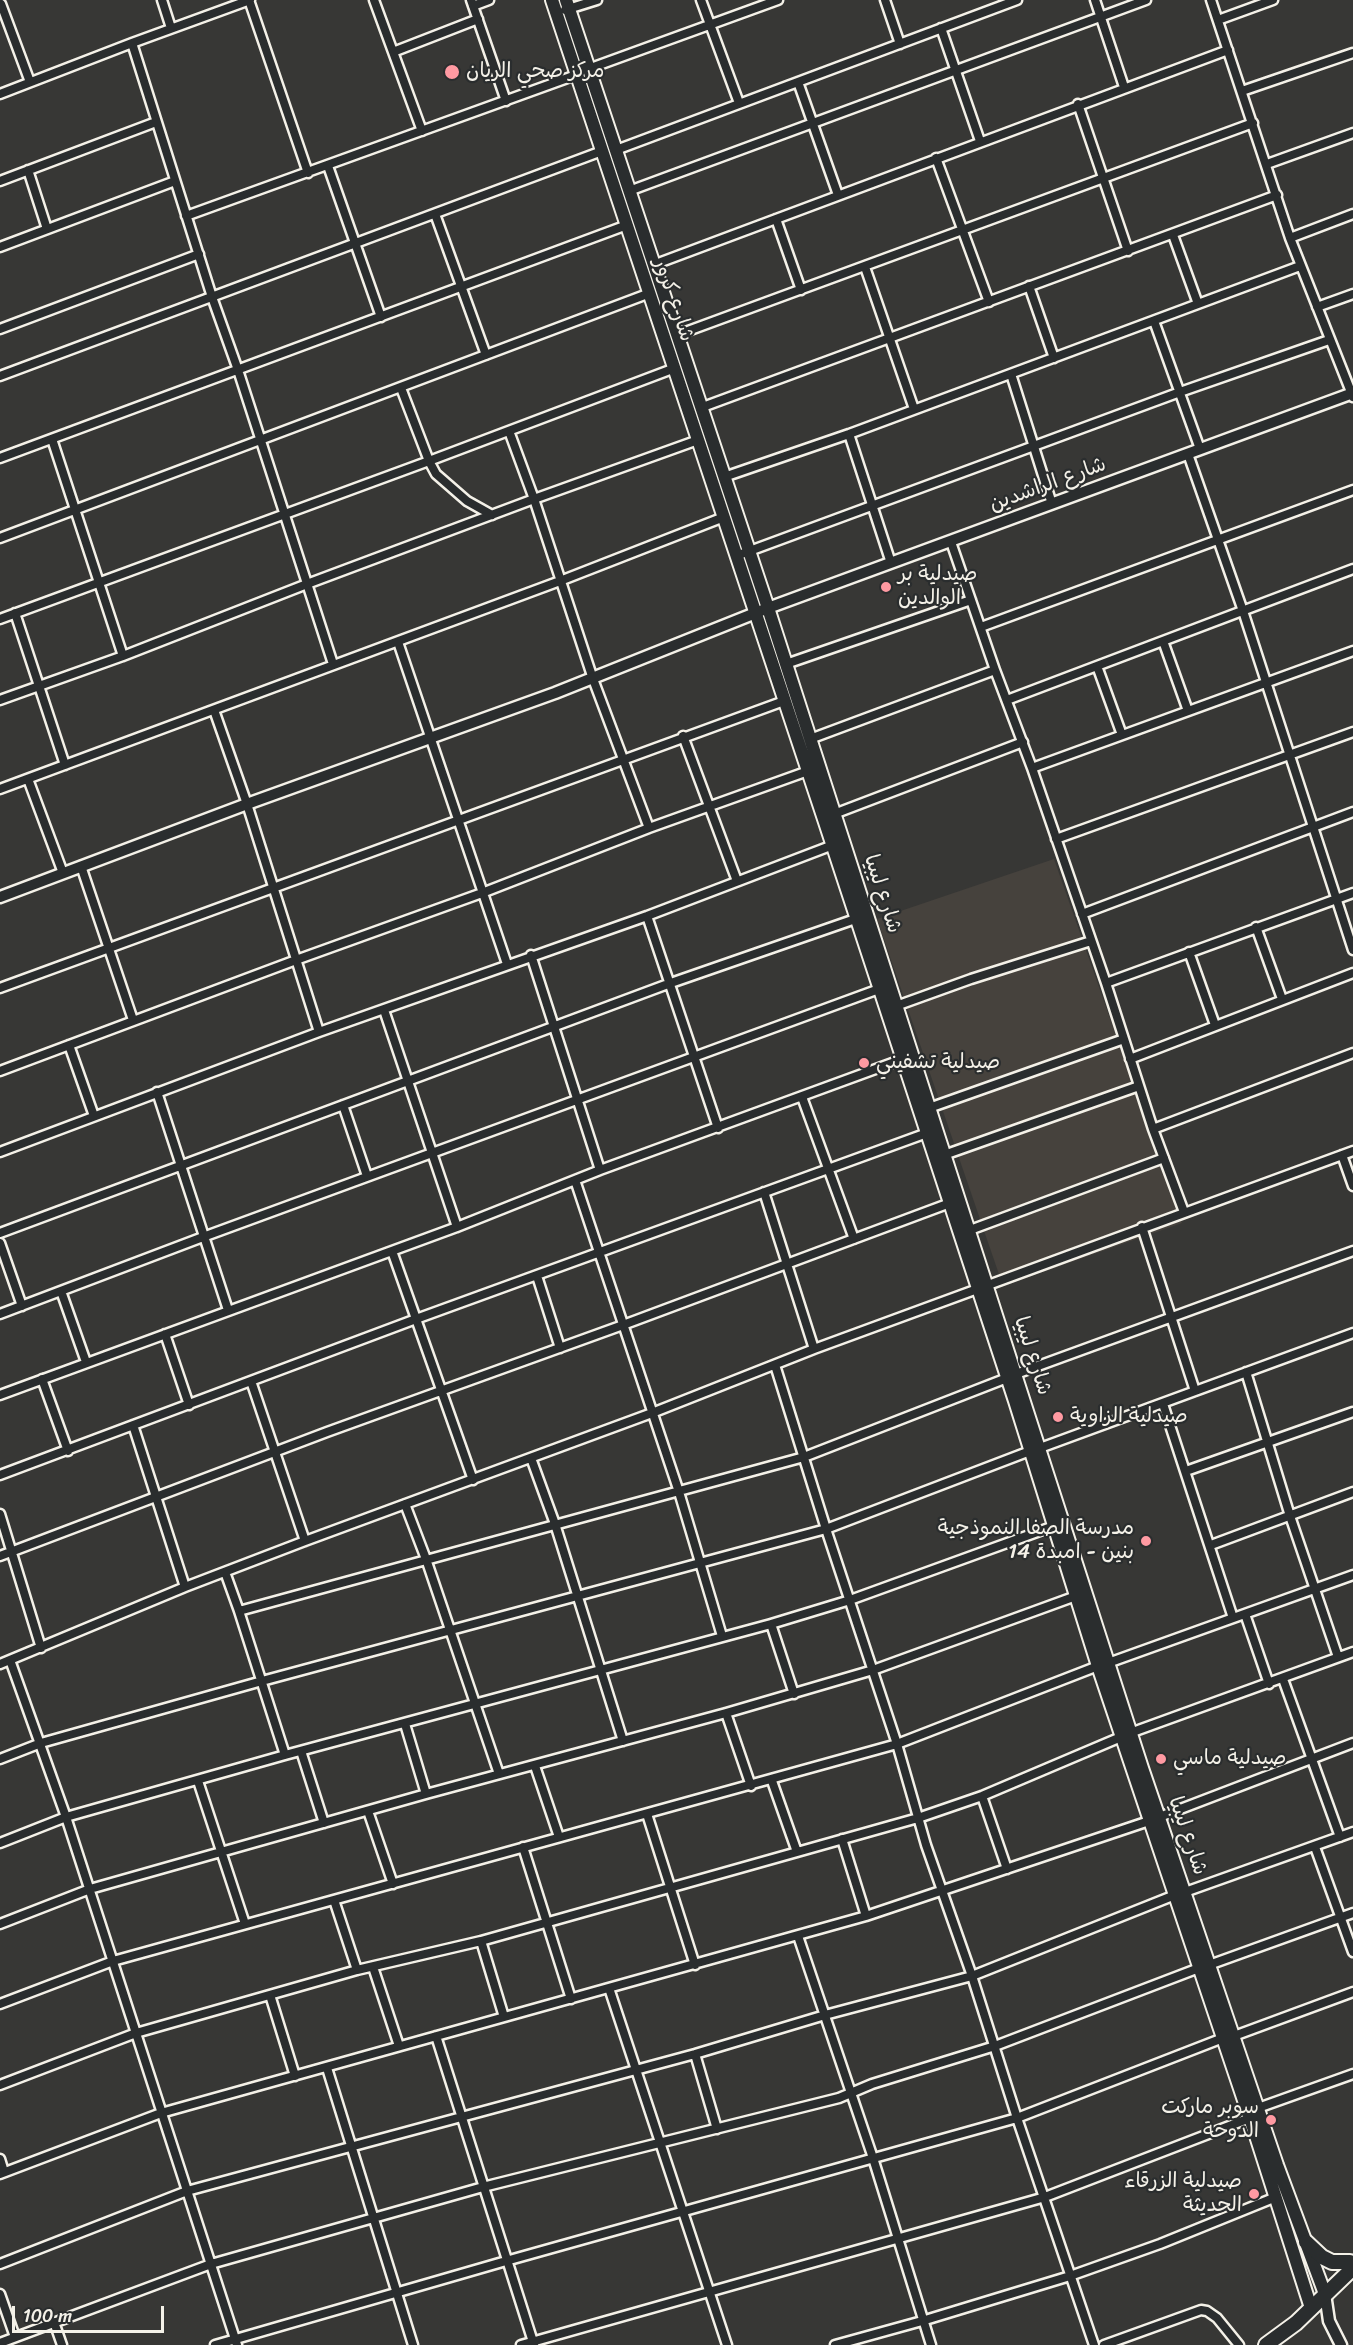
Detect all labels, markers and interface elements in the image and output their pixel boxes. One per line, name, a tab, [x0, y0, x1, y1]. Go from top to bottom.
place label: مركز صحي الريان	[466, 59, 604, 85]
marker: مركز صحي الريان	[443, 63, 461, 81]
street label: شارع كرور	[647, 255, 699, 345]
street label: شارع الراشدين	[986, 452, 1110, 518]
place label: صيدلية بر الوالدين	[898, 562, 977, 612]
marker: صيدلية بر الوالدين	[879, 580, 893, 594]
street label: شارع ليبيا	[857, 851, 907, 937]
place label: صيدلية تشفيني	[876, 1050, 1000, 1076]
marker: صيدلية تشفيني	[857, 1056, 871, 1070]
street label: شارع ليبيا	[1007, 1313, 1057, 1399]
place label: صيدلية الزاوية	[1070, 1404, 1188, 1430]
marker: صيدلية الزاوية	[1051, 1410, 1065, 1424]
place label: مدرسة الصفا النموذجية بنين - امبدة 14	[938, 1516, 1134, 1566]
marker: مدرسة الصفا النموذجية بنين - امبدة 14	[1139, 1534, 1153, 1548]
place label: صيدلية ماسي	[1173, 1746, 1286, 1772]
marker: صيدلية ماسي	[1154, 1752, 1168, 1766]
street label: شارع ليبيا	[1162, 1793, 1212, 1879]
place label: سوبر ماركت الدوحة	[1161, 2095, 1259, 2145]
marker: سوبر ماركت الدوحة	[1264, 2113, 1278, 2127]
place label: صيدلية الزرقاء الحديثة	[1124, 2169, 1242, 2219]
marker: صيدلية الزرقاء الحديثة	[1247, 2187, 1261, 2201]
scale bar	[15, 2294, 166, 2332]
text: 100 m	[23, 2300, 72, 2332]

